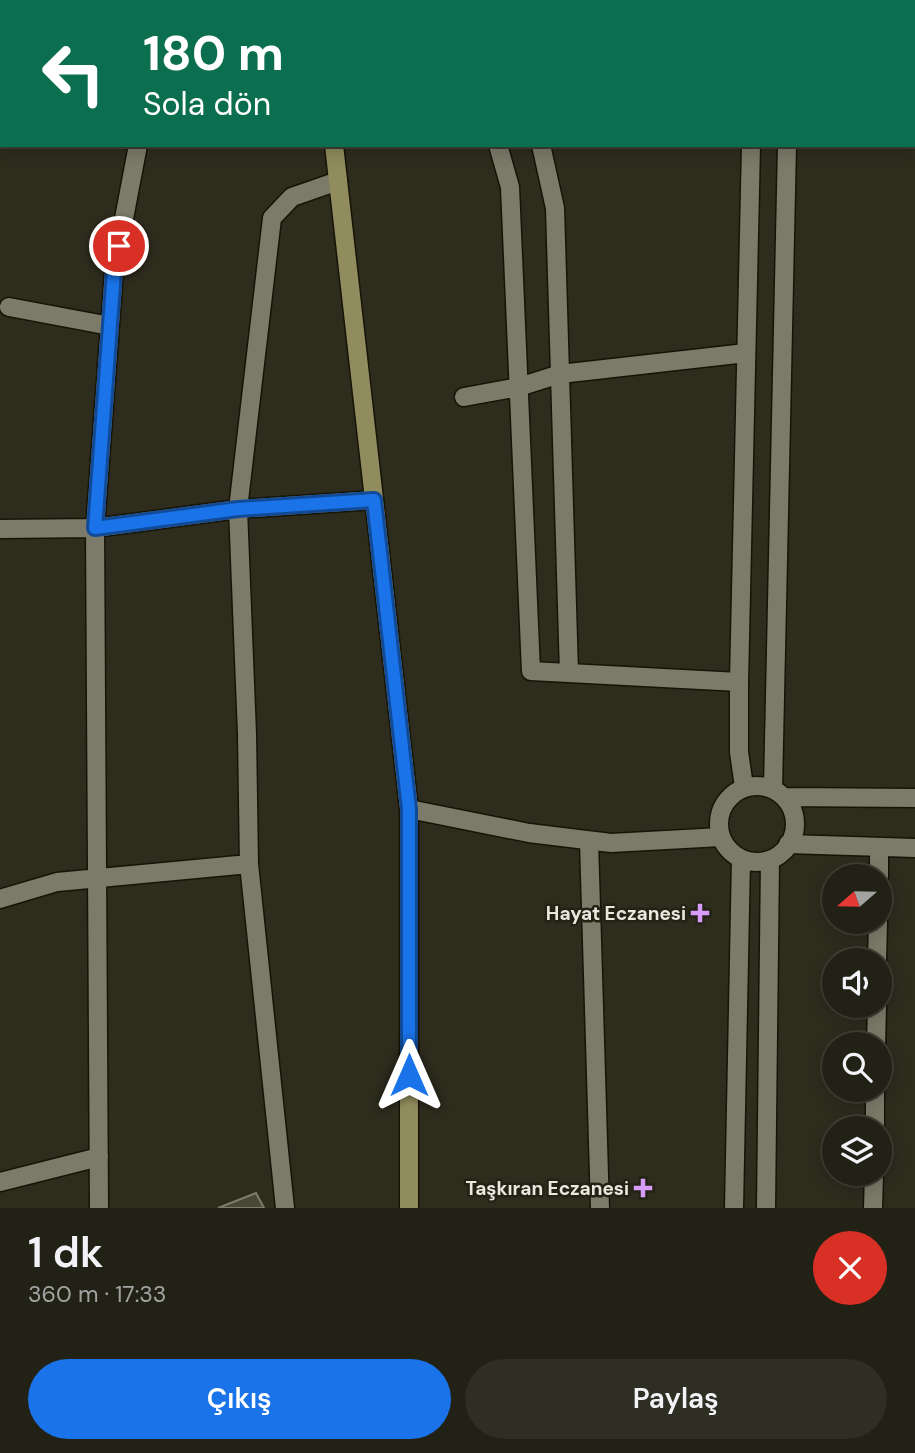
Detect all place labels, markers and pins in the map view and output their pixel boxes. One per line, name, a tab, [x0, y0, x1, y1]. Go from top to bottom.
pin	[89, 216, 149, 276]
place label: Hayat Eczanesi	[546, 901, 686, 926]
marker: Hayat Eczanesi	[692, 905, 708, 921]
place label: Taşkıran Eczanesi	[466, 1176, 629, 1201]
marker: Taşkıran Eczanesi	[635, 1180, 651, 1196]

